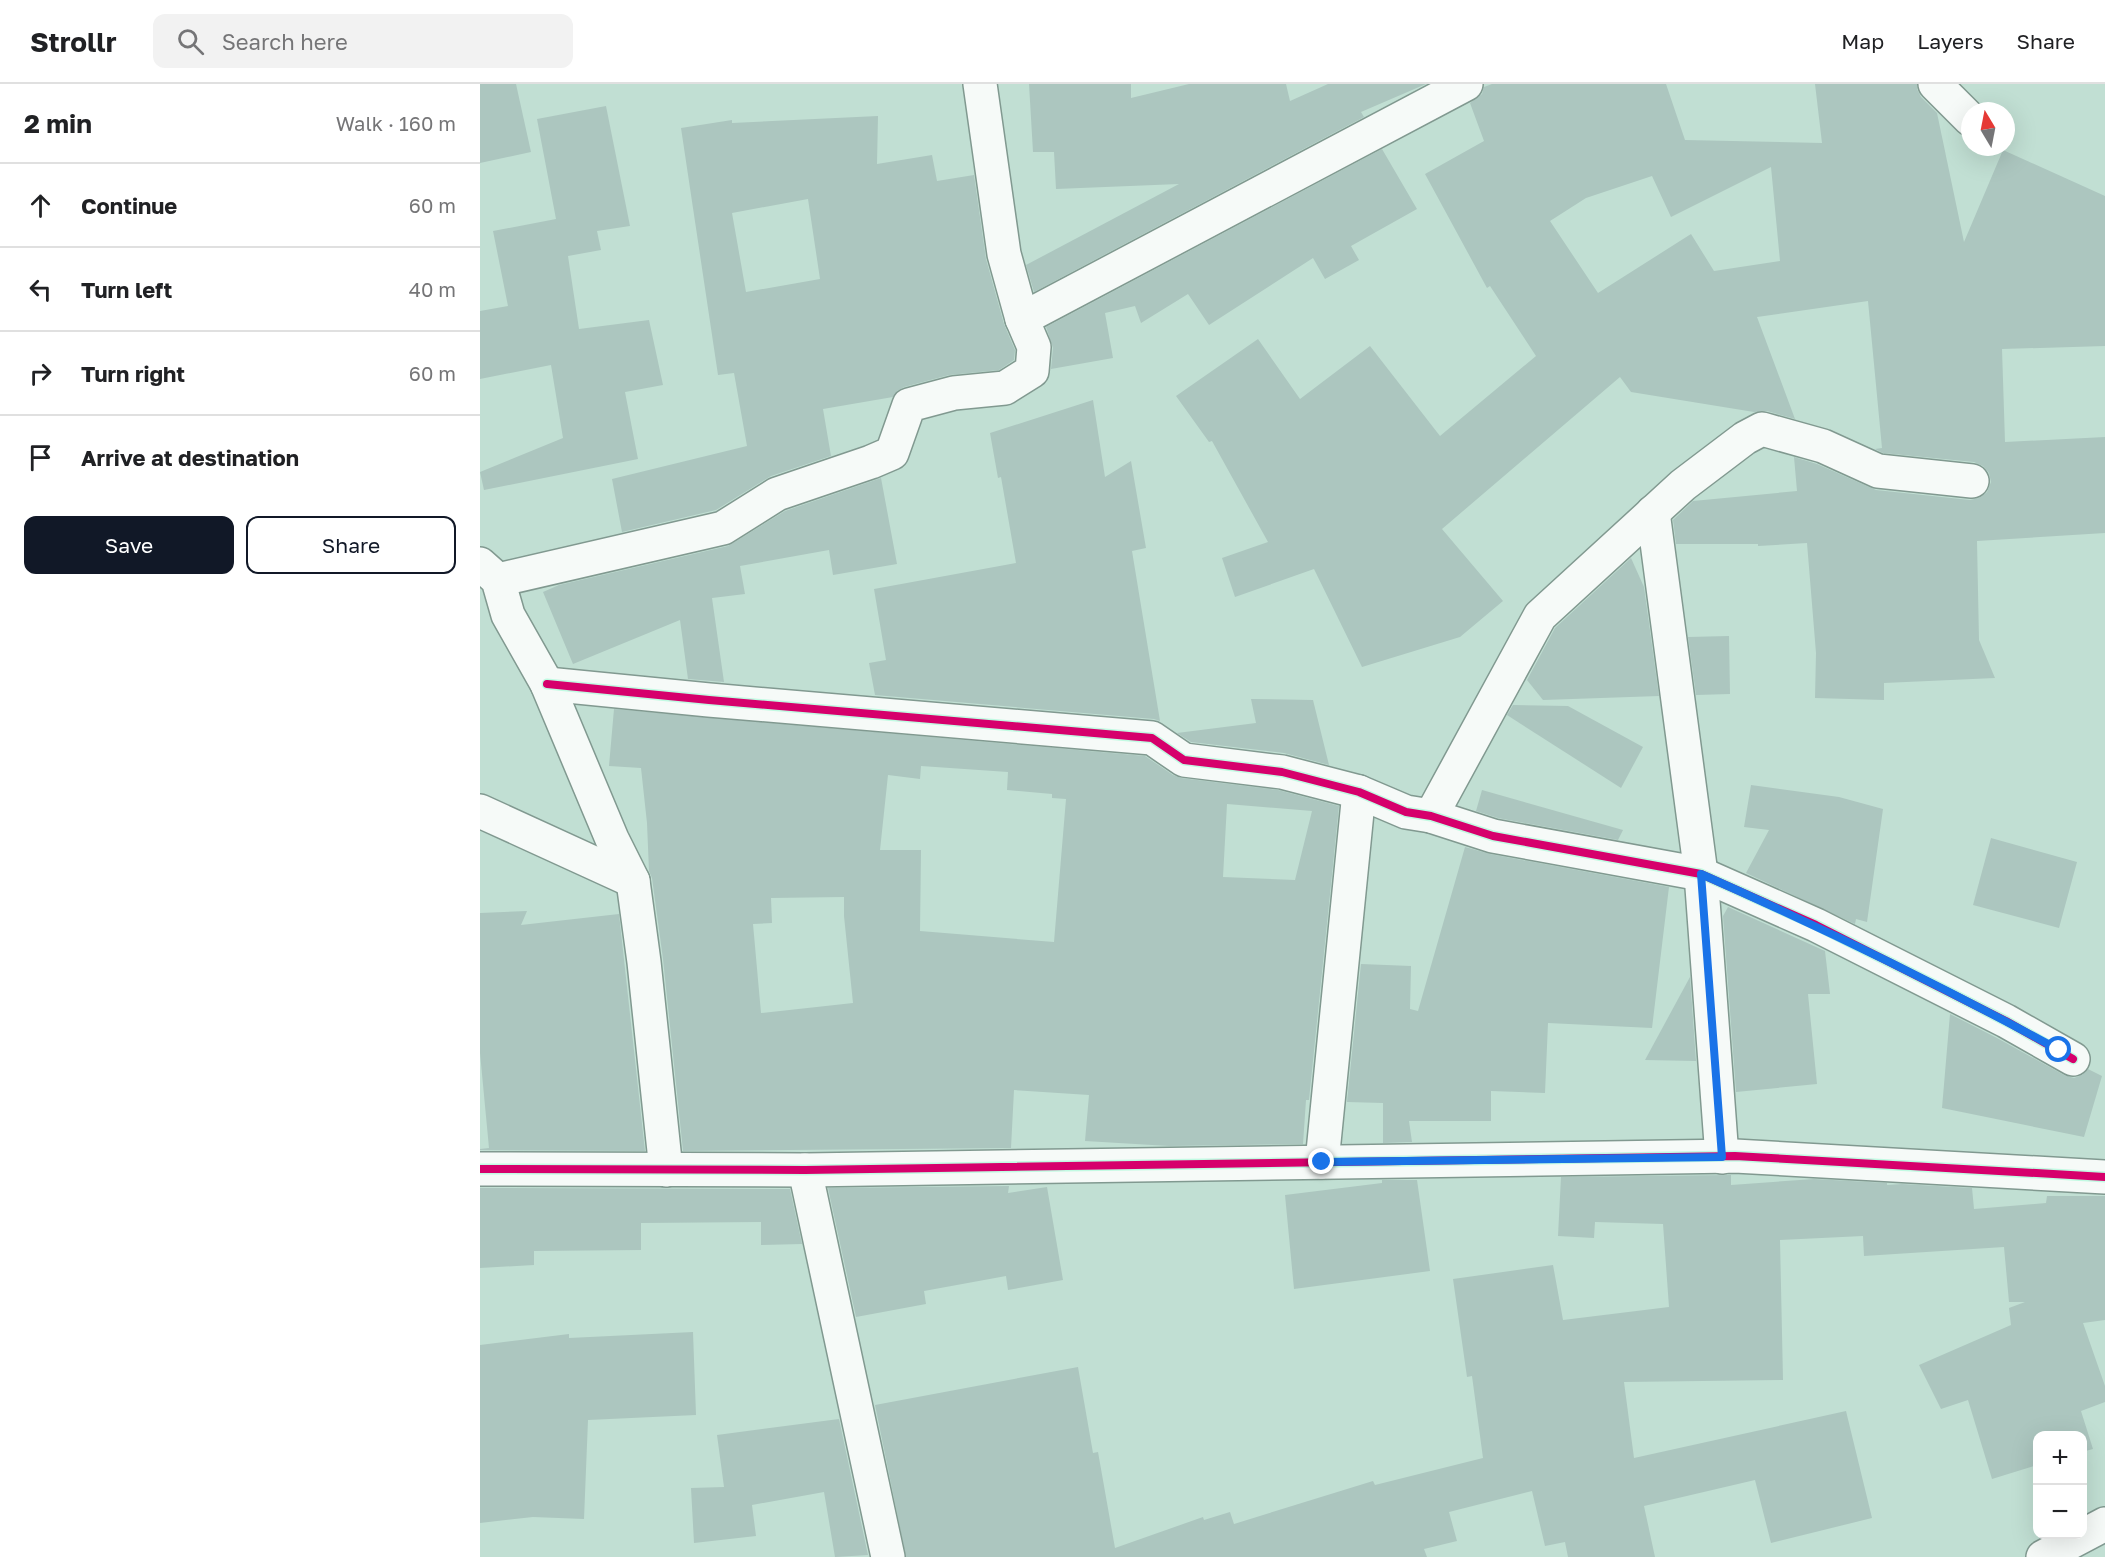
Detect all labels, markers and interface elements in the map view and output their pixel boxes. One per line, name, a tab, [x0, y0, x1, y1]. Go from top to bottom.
search box	[153, 14, 573, 68]
text: Strollr	[30, 25, 117, 58]
icon: search	[174, 25, 207, 58]
text: Search here	[222, 28, 348, 55]
text: Map	[1841, 28, 1884, 54]
text: Layers	[1917, 28, 1984, 54]
text: Share	[2017, 28, 2075, 54]
north arrow	[1961, 102, 2015, 156]
text: 2 min	[24, 108, 92, 139]
text: Walk · 160 m	[336, 111, 456, 135]
icon: ahead	[24, 189, 57, 222]
text: Continue	[81, 192, 177, 219]
text: 60 m	[409, 193, 456, 217]
icon: left	[24, 273, 57, 306]
text: Turn left	[81, 276, 172, 303]
text: 40 m	[409, 277, 456, 301]
icon: right	[24, 357, 57, 390]
text: Turn right	[81, 360, 185, 387]
text: 60 m	[409, 361, 456, 385]
icon: arrive	[24, 441, 57, 474]
text: Arrive at destination	[81, 444, 299, 471]
button: Save	[24, 516, 234, 574]
button: Share	[246, 516, 456, 574]
route start	[2045, 1036, 2071, 1062]
route end	[1308, 1148, 1334, 1174]
map controls	[2033, 1431, 2087, 1539]
button: +	[2033, 1431, 2087, 1485]
button: −	[2033, 1485, 2087, 1539]

